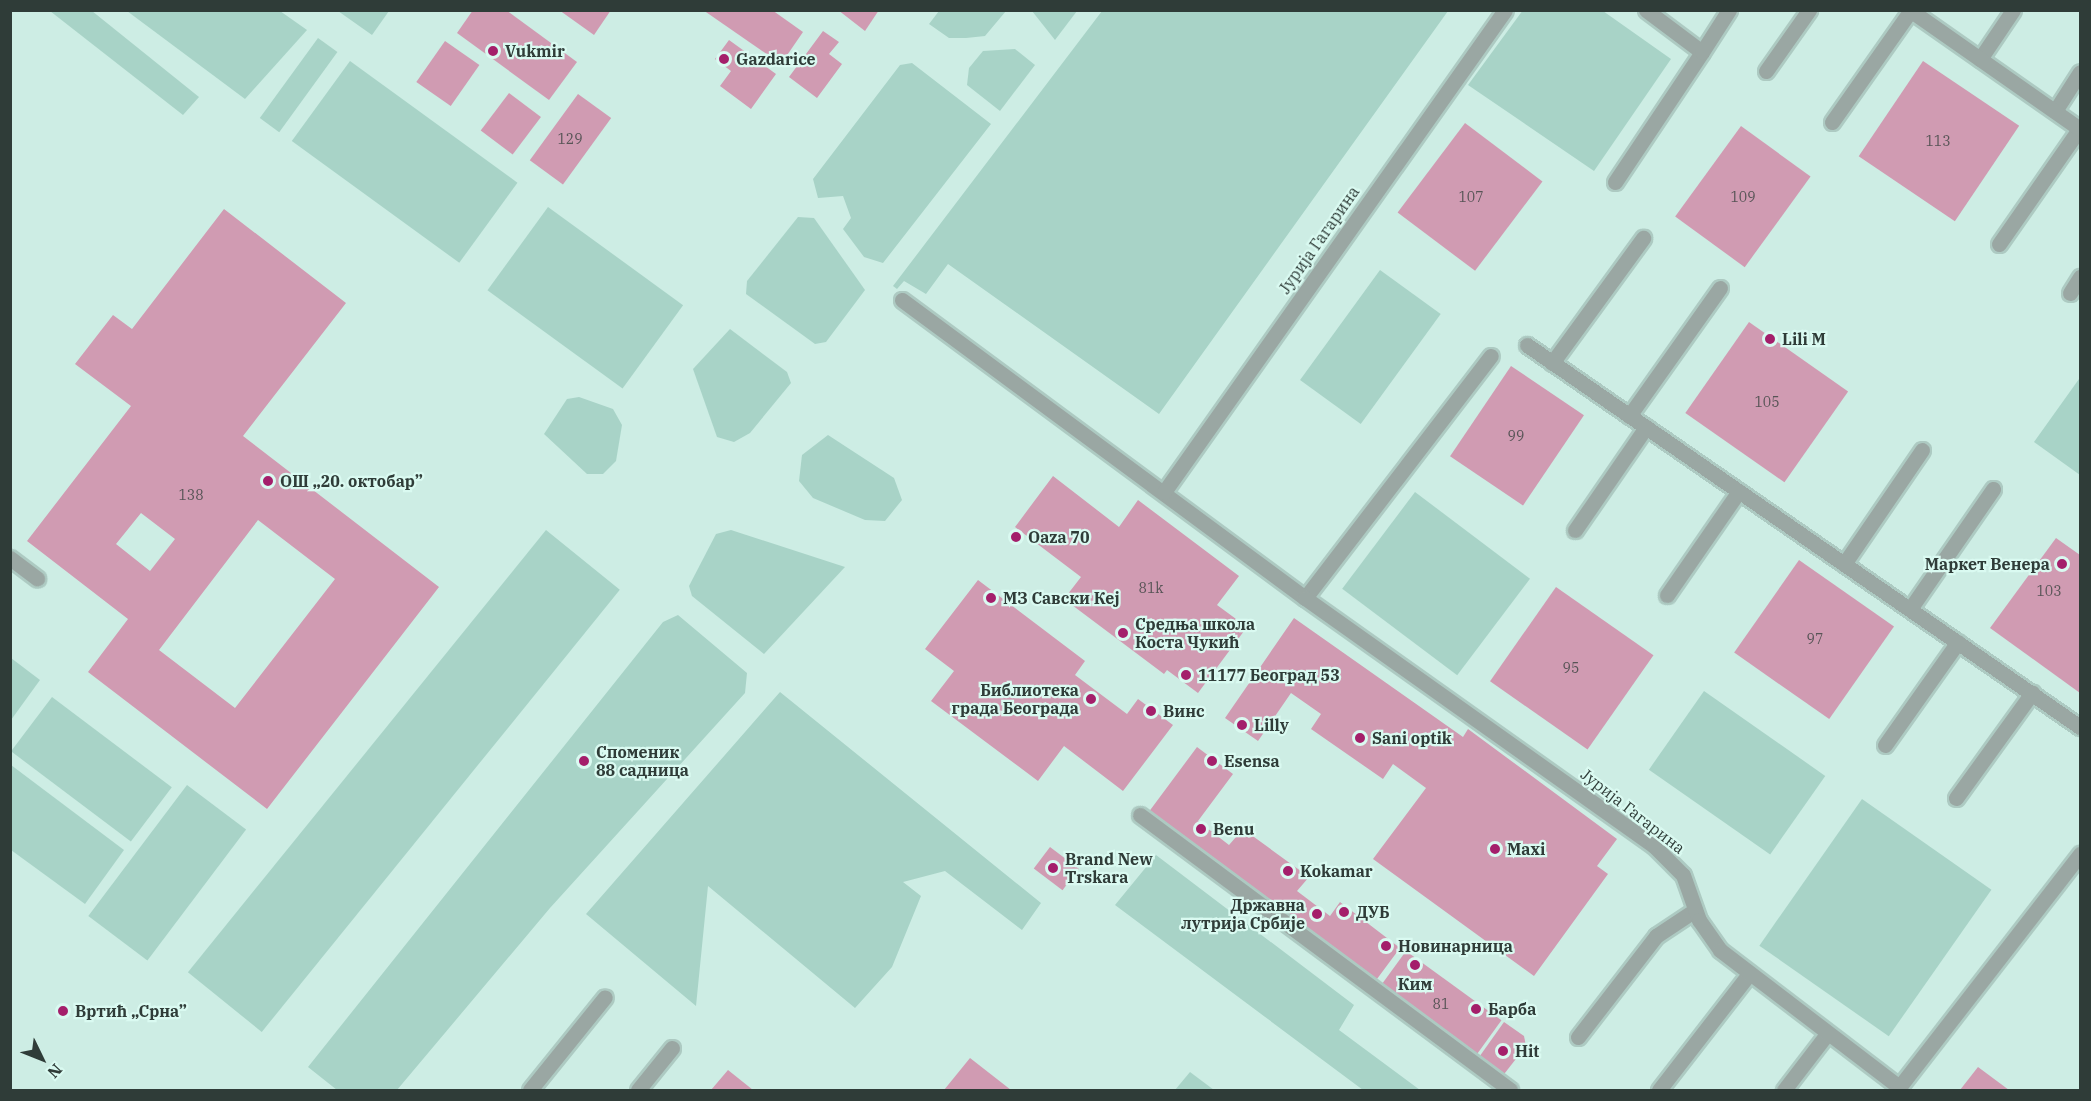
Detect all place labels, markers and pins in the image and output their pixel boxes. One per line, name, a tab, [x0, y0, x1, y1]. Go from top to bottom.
place label: Vukmir	[505, 41, 565, 61]
marker: Vukmir	[486, 44, 500, 58]
place label: Gazdarice	[736, 49, 816, 69]
marker: Gazdarice	[717, 52, 731, 66]
place label: Lili M	[1782, 329, 1826, 349]
marker: Lili M	[1763, 332, 1777, 346]
place label: ОШ „20. октобар”	[280, 471, 423, 491]
marker: ОШ „20. октобар”	[261, 474, 275, 488]
place label: Oaza 70	[1028, 527, 1090, 547]
marker: Oaza 70	[1009, 530, 1023, 544]
place label: Маркет Венера	[1925, 554, 2050, 574]
marker: Маркет Венера	[2055, 557, 2069, 571]
place label: МЗ Савски Кеј	[1003, 588, 1120, 608]
marker: МЗ Савски Кеј	[984, 591, 998, 605]
place label: Средња школа Коста Чукић	[1135, 614, 1255, 652]
marker: Средња школа Коста Чукић	[1116, 626, 1130, 640]
place label: 11177 Београд 53	[1198, 665, 1340, 685]
marker: 11177 Београд 53	[1179, 668, 1193, 682]
place label: Библиотека града Београда	[952, 680, 1079, 718]
marker: Библиотека града Београда	[1084, 692, 1098, 706]
place label: Винс	[1163, 701, 1205, 721]
marker: Винс	[1144, 704, 1158, 718]
place label: Lilly	[1254, 715, 1289, 735]
marker: Lilly	[1235, 718, 1249, 732]
place label: Sani optik	[1372, 728, 1452, 748]
marker: Sani optik	[1353, 731, 1367, 745]
place label: Споменик 88 садница	[596, 742, 689, 780]
place label: Esensa	[1224, 751, 1280, 771]
marker: Споменик 88 садница	[577, 754, 591, 768]
marker: Esensa	[1205, 754, 1219, 768]
place label: Benu	[1213, 819, 1254, 839]
marker: Benu	[1194, 822, 1208, 836]
place label: Maxi	[1507, 839, 1545, 859]
marker: Maxi	[1488, 842, 1502, 856]
place label: Brand New Trskara	[1065, 849, 1153, 887]
marker: Brand New Trskara	[1046, 861, 1060, 875]
place label: Kokamar	[1300, 861, 1373, 881]
marker: Kokamar	[1281, 864, 1295, 878]
place label: Државна лутрија Србије	[1181, 895, 1305, 933]
place label: ДУБ	[1356, 902, 1389, 922]
marker: ДУБ	[1337, 905, 1351, 919]
marker: Државна лутрија Србије	[1310, 907, 1324, 921]
place label: Новинарница	[1398, 936, 1513, 956]
marker: Новинарница	[1379, 939, 1393, 953]
marker: Ким	[1408, 958, 1422, 972]
place label: Ким	[1398, 974, 1432, 994]
place label: Барба	[1488, 999, 1536, 1019]
place label: Вртић „Срна”	[75, 1001, 187, 1021]
marker: Барба	[1469, 1002, 1483, 1016]
marker: Вртић „Срна”	[56, 1004, 70, 1018]
place label: Hit	[1515, 1041, 1539, 1061]
marker: Hit	[1496, 1044, 1510, 1058]

